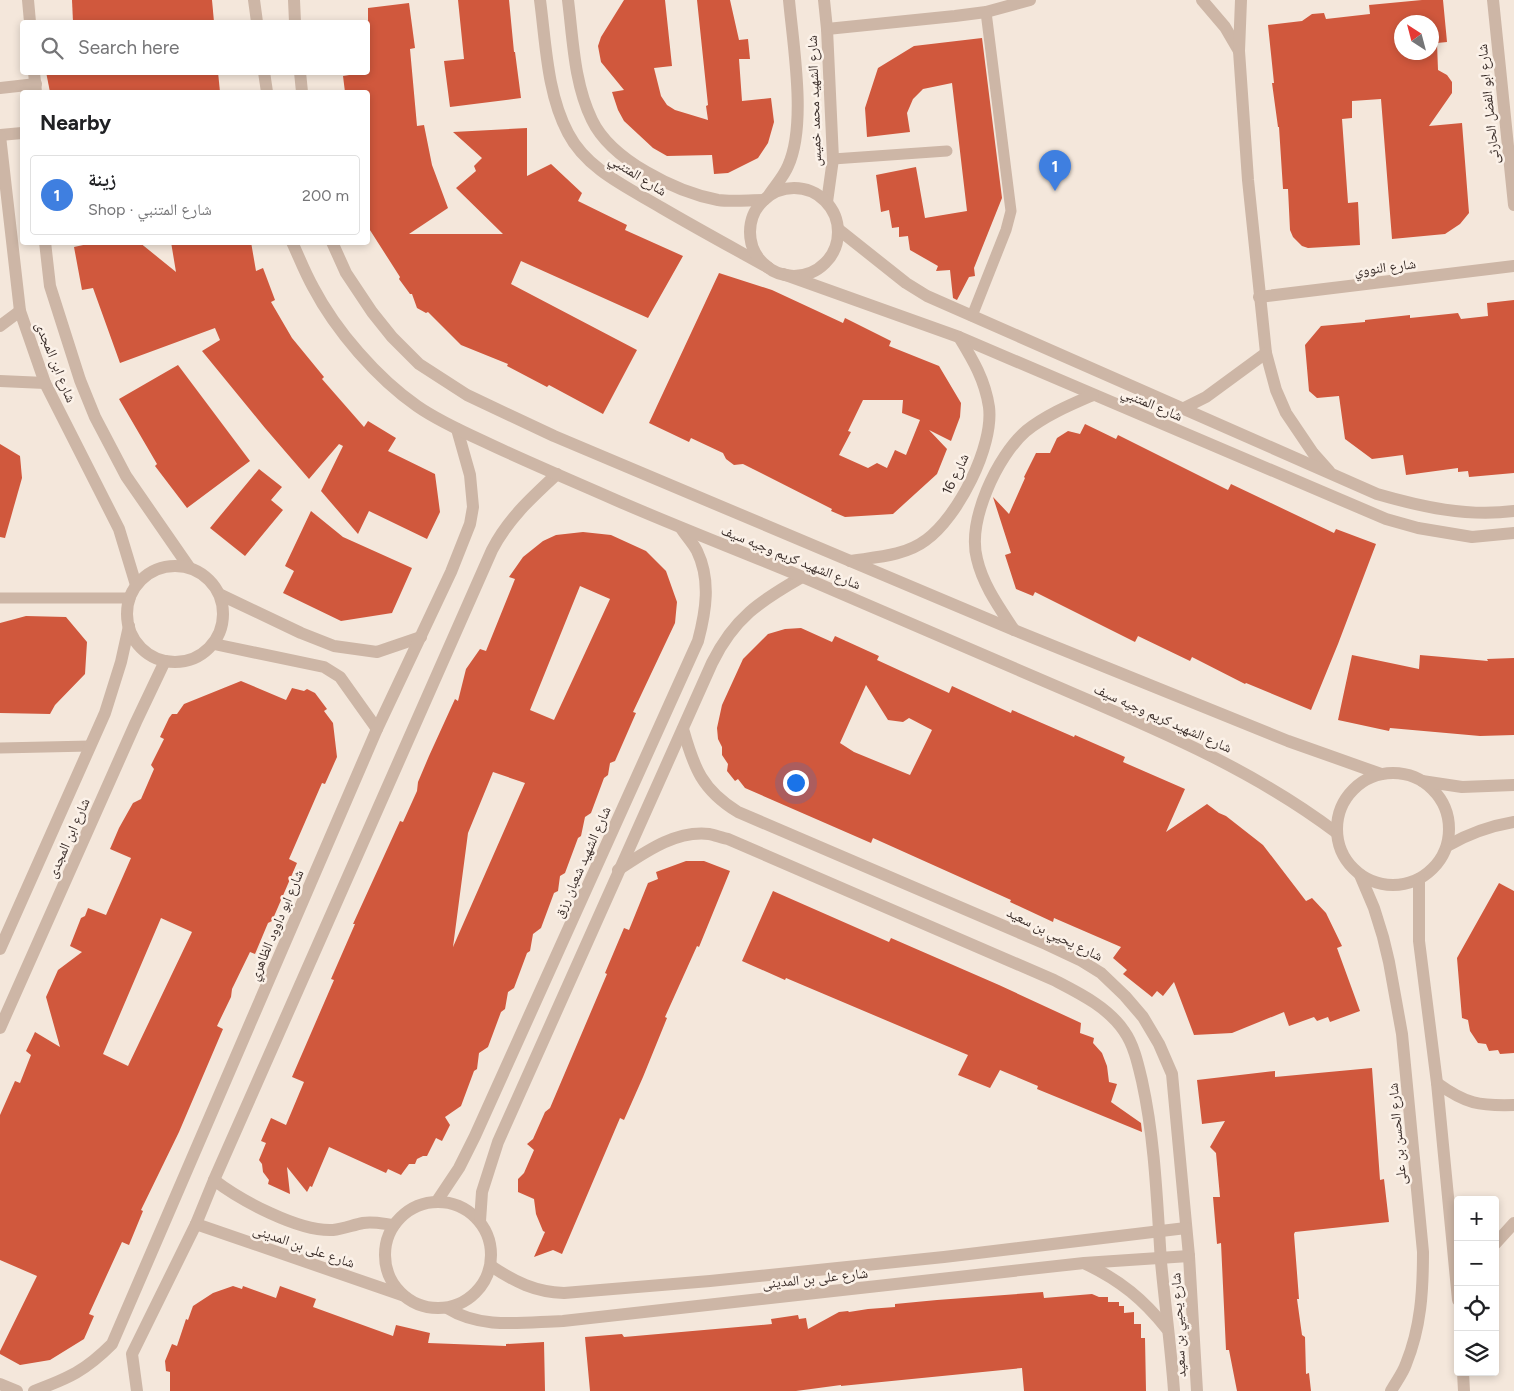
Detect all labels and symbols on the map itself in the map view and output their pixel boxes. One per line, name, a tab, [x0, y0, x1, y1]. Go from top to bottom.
north arrow	[1394, 15, 1439, 60]
street label: شارع الشهيد محمد خميس	[804, 35, 826, 167]
street label: شارع ابو الفضل الحارثى	[1474, 43, 1504, 165]
pin: 1	[1039, 150, 1071, 191]
street label: شارع المتنبي	[604, 151, 670, 202]
street label: شارع النووي	[1353, 255, 1417, 282]
street label: شارع ابن المجدى	[31, 319, 79, 405]
street label: شارع المتنبي	[1118, 384, 1185, 427]
street label: شارع 16	[938, 451, 974, 498]
street label: شارع الشهيد كريم وجيه سيف	[718, 522, 863, 594]
street label: شارع الشهيد كريم وجيه سيف	[1091, 680, 1234, 757]
your location	[783, 770, 809, 796]
street label: شارع ابن المجدى	[43, 796, 95, 881]
street label: شارع الشهيد شعبان رزق	[550, 804, 616, 921]
street label: شارع ابو داوود الظاهري	[245, 867, 310, 984]
street label: شارع يحيي بن سعيد	[1003, 904, 1105, 967]
street label: شارع الحسن بن على	[1385, 1082, 1411, 1186]
street label: شارع على بن المدينى	[250, 1221, 357, 1273]
street label: شارع على بن المدينى	[761, 1264, 869, 1294]
street label: شارع يحيي بن سعيد	[1167, 1272, 1192, 1378]

